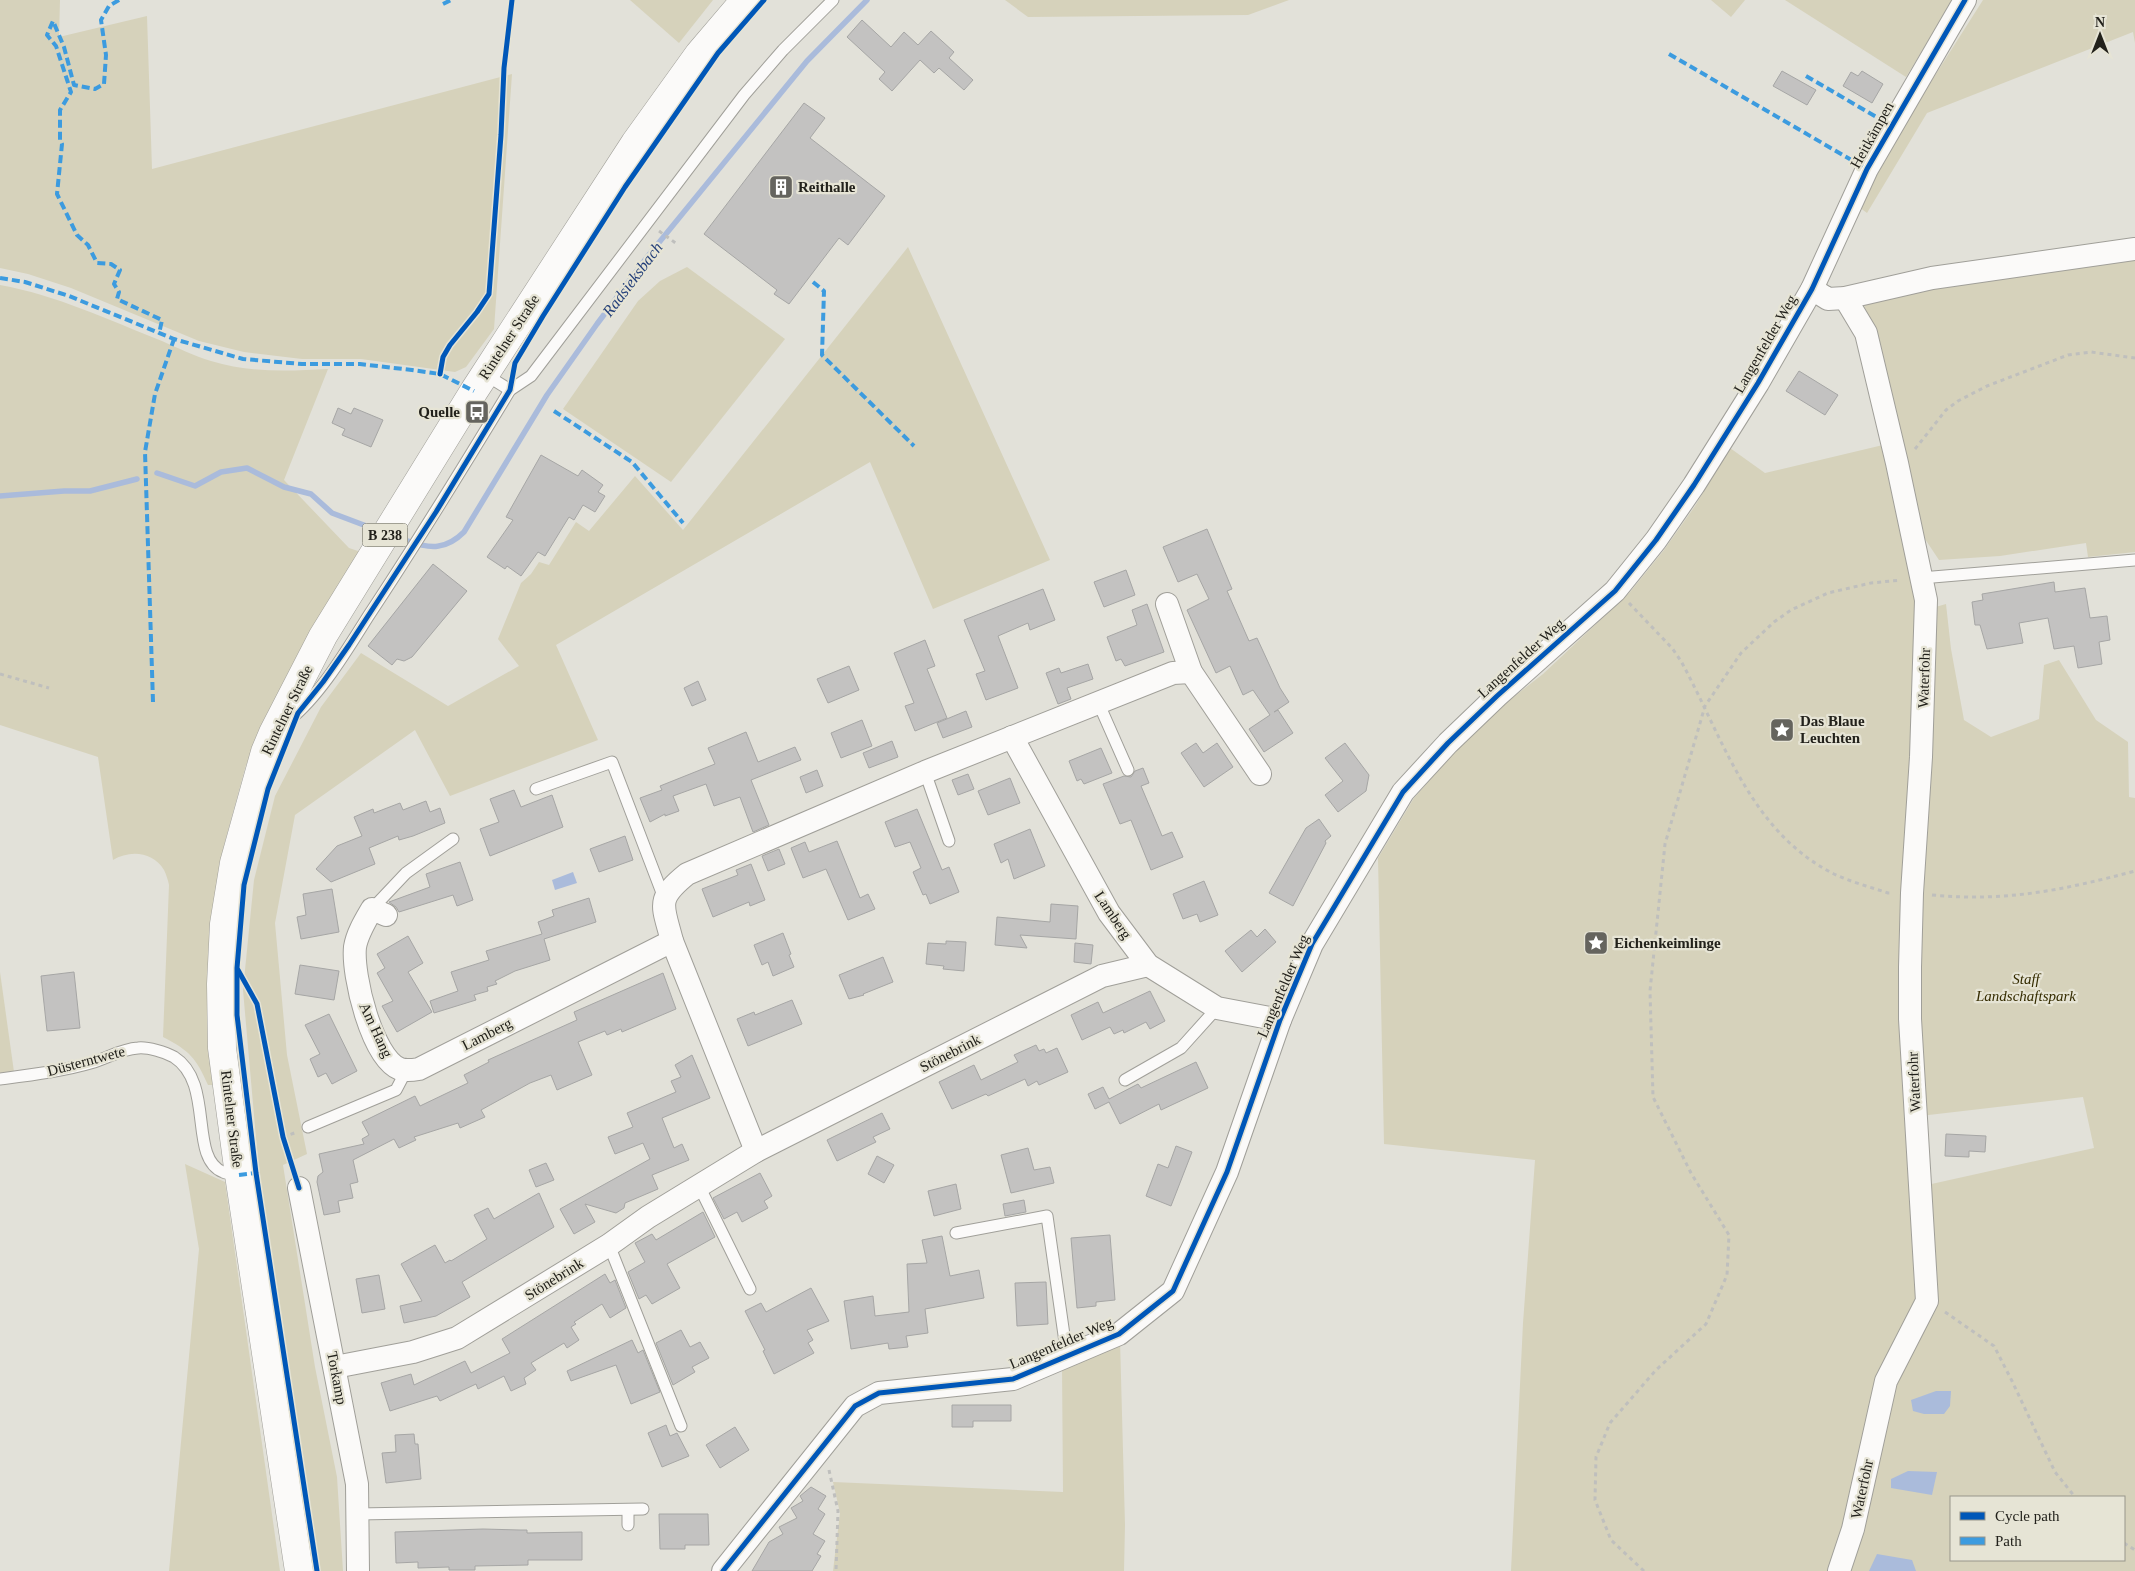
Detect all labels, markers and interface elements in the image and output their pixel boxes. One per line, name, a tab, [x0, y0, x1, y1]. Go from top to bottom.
north arrow	[2075, 10, 2125, 60]
text: N	[2095, 15, 2105, 30]
street label: Heitkämpen	[1847, 99, 1897, 171]
building icon: Reithalle	[768, 174, 794, 200]
place label: Reithalle	[798, 179, 856, 195]
water label: Radsieksbach	[599, 239, 666, 320]
street label: Rintelner Straße	[476, 291, 543, 382]
street label: Langenfelder Weg	[1730, 292, 1800, 396]
bus stop icon: Quelle	[464, 399, 490, 425]
place label: Quelle	[418, 404, 460, 420]
road number: B 238	[362, 524, 408, 546]
street label: Langenfelder Weg	[1475, 615, 1568, 701]
street label: Waterfohr	[1915, 648, 1933, 708]
street label: Rintelner Straße	[258, 662, 316, 757]
place label: Das Blaue Leuchten	[1800, 713, 1865, 746]
place icon: Das Blaue Leuchten	[1769, 717, 1795, 743]
street label: Lamberg	[1091, 888, 1135, 942]
place icon: Eichenkeimlinge	[1583, 930, 1609, 956]
street label: Langenfelder Weg	[1254, 932, 1312, 1040]
place label: Eichenkeimlinge	[1614, 935, 1721, 951]
park label: Staff Landschaftspark	[1975, 971, 2076, 1004]
street label: Am Hang	[356, 1000, 396, 1060]
street label: Lamberg	[459, 1014, 515, 1053]
street label: Stönebrink	[917, 1031, 983, 1075]
street label: Düsterntwete	[45, 1043, 127, 1079]
street label: Waterfohr	[1904, 1051, 1924, 1113]
street label: Rintelner Straße	[218, 1069, 246, 1169]
street label: Stönebrink	[522, 1255, 587, 1303]
street label: Langenfelder Weg	[1007, 1314, 1115, 1372]
street label: Torkamp	[324, 1350, 350, 1406]
street label: Waterfohr	[1848, 1458, 1876, 1520]
legend	[1950, 1496, 2125, 1561]
text: Cycle path	[1995, 1508, 2060, 1524]
text: Path	[1995, 1533, 2022, 1549]

